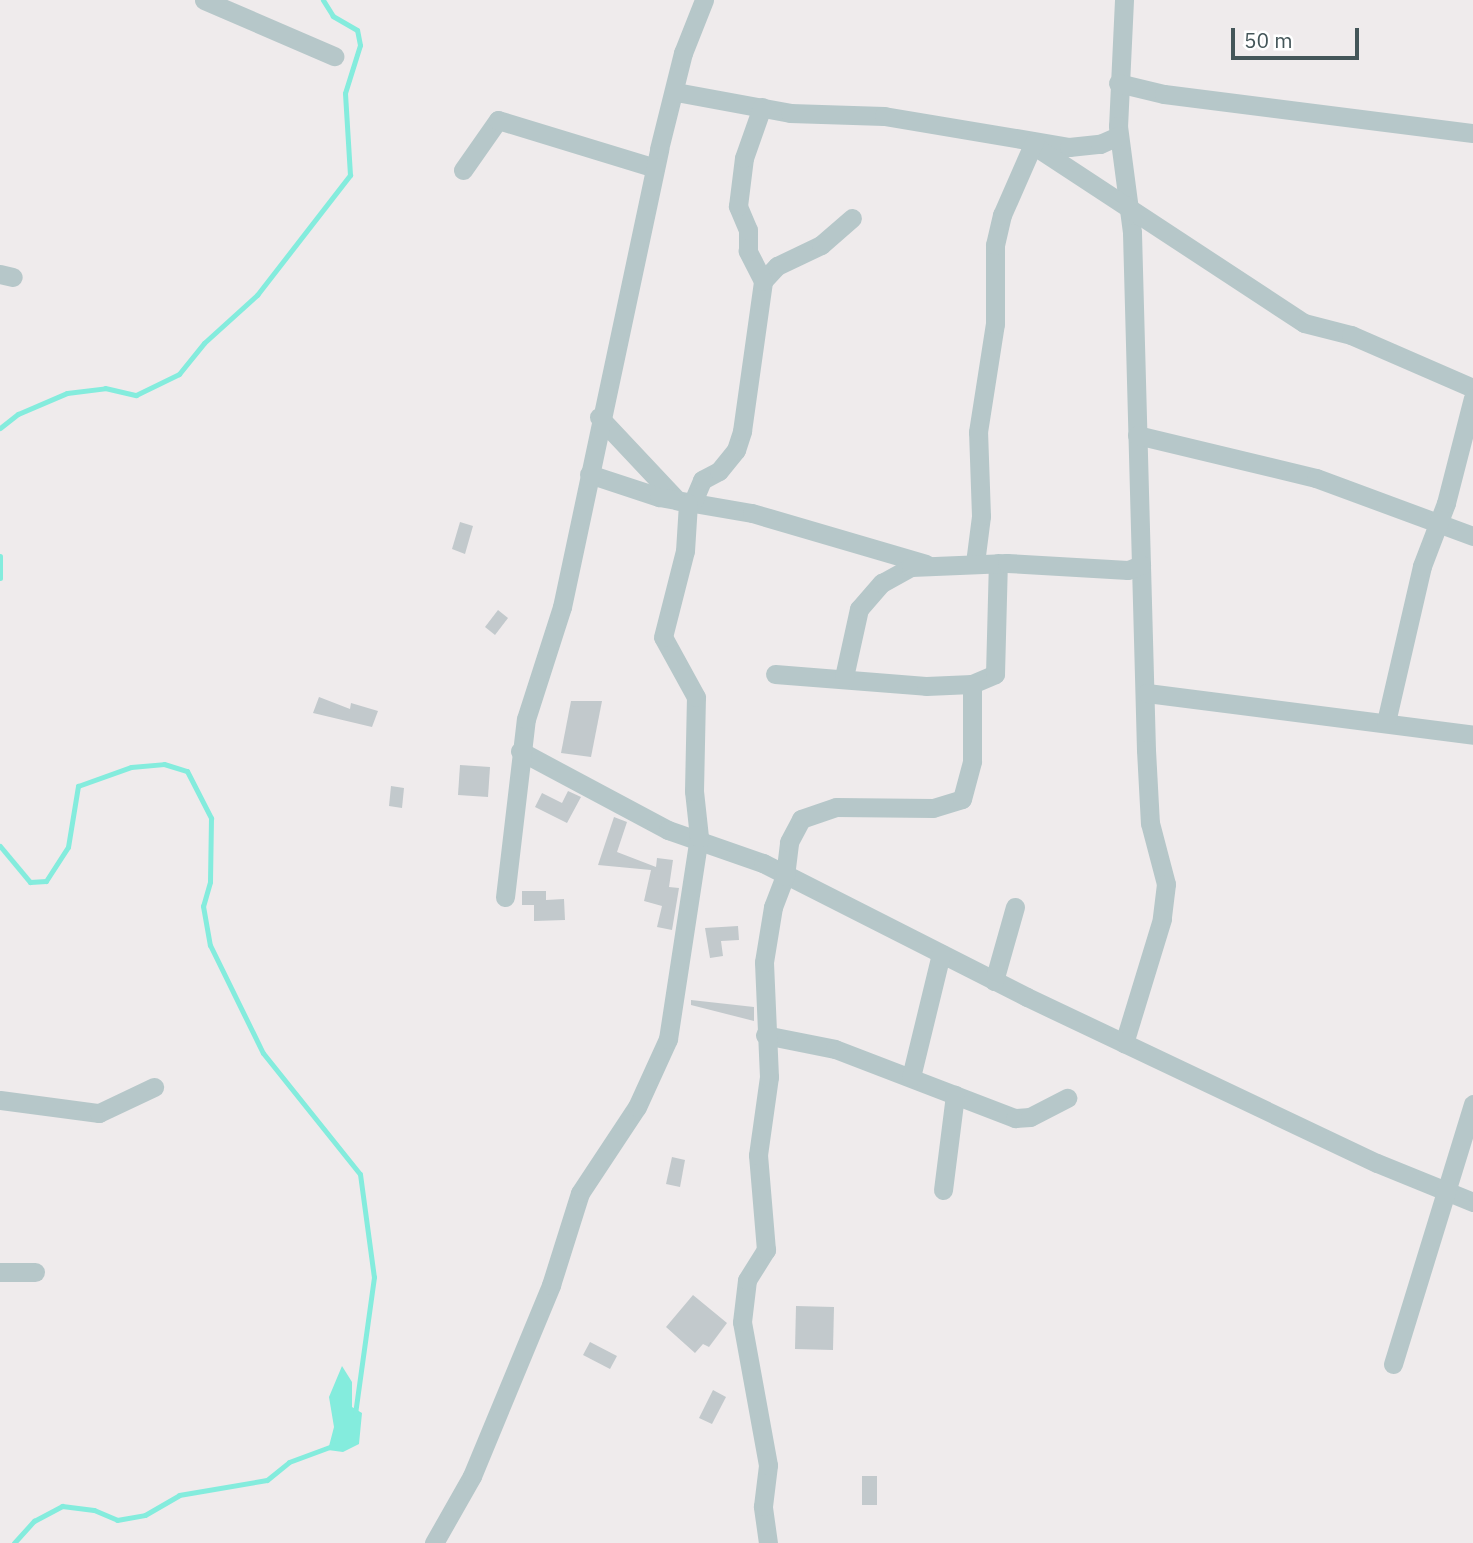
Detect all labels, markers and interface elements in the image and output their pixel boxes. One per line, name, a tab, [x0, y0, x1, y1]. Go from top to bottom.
scale bar	[1235, 14, 1363, 58]
text: 50 m	[1244, 26, 1293, 54]

